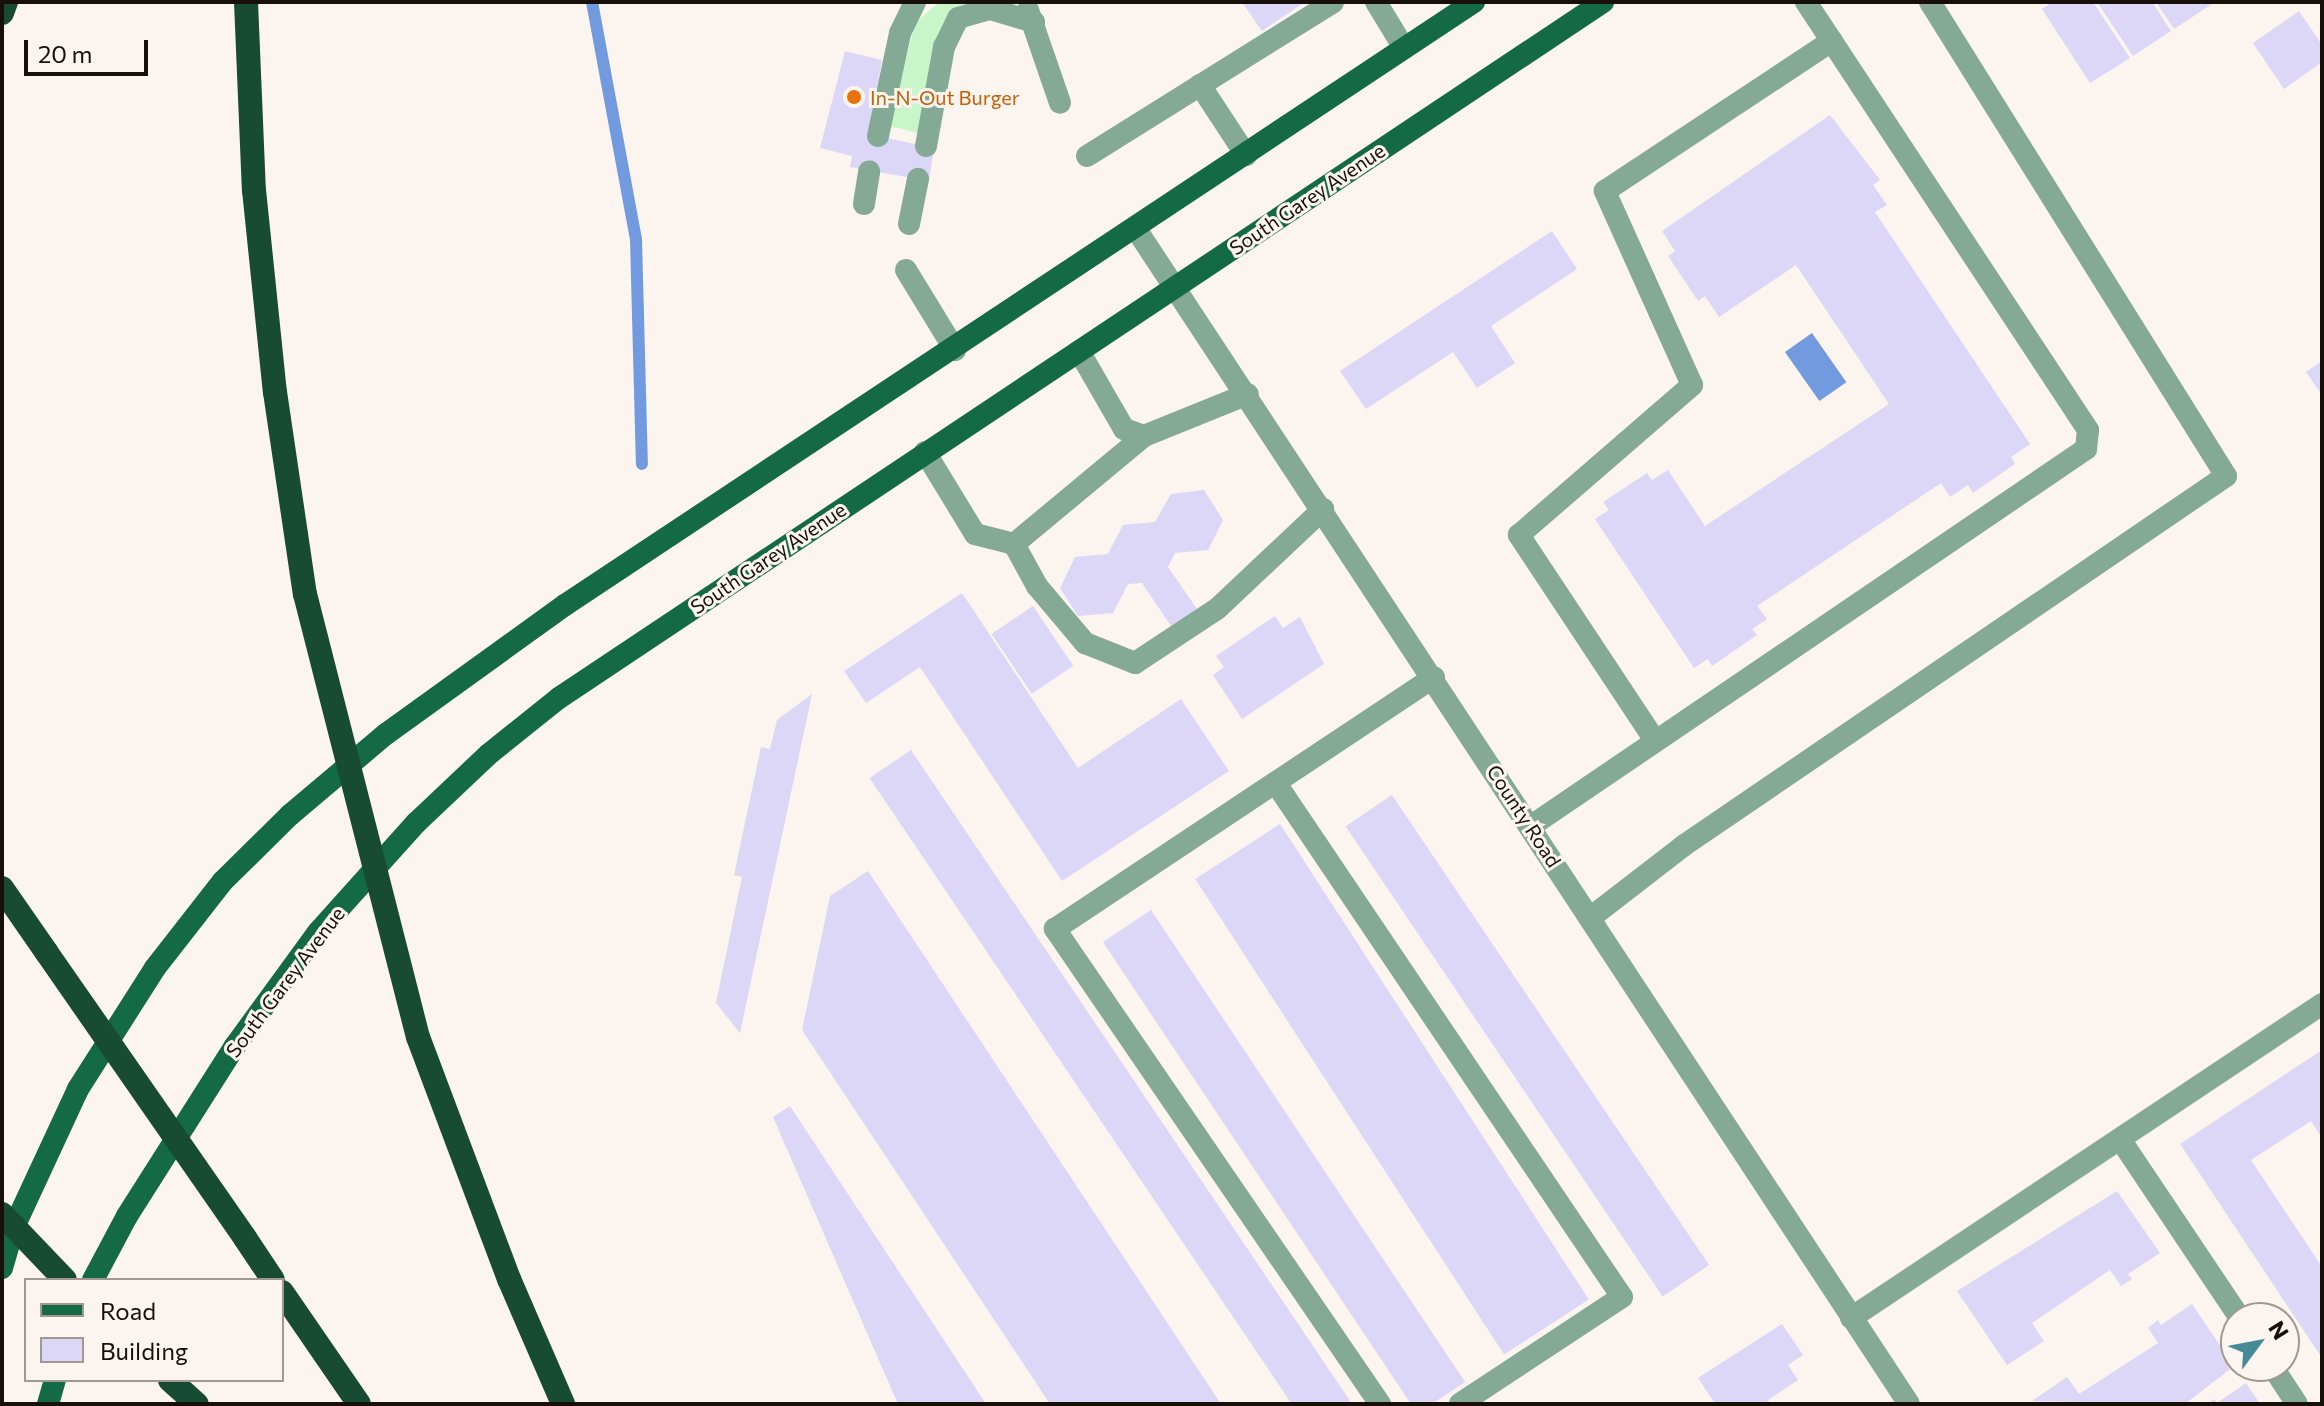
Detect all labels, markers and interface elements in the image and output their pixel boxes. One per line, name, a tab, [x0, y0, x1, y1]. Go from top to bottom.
scale bar	[28, 24, 152, 74]
text: 20 m	[38, 39, 92, 68]
place label: In-N-Out Burger	[870, 85, 1020, 109]
marker: In-N-Out Burger	[845, 88, 863, 106]
street label: South Garey Avenue	[1225, 138, 1389, 260]
street label: South Garey Avenue	[686, 497, 850, 619]
street label: County Road	[1482, 760, 1566, 872]
street label: South Garey Avenue	[221, 902, 349, 1062]
legend	[24, 1278, 284, 1382]
text: Road	[100, 1296, 156, 1325]
north arrow	[2220, 1302, 2300, 1382]
text: N	[2263, 1316, 2295, 1344]
text: Building	[100, 1336, 188, 1365]

